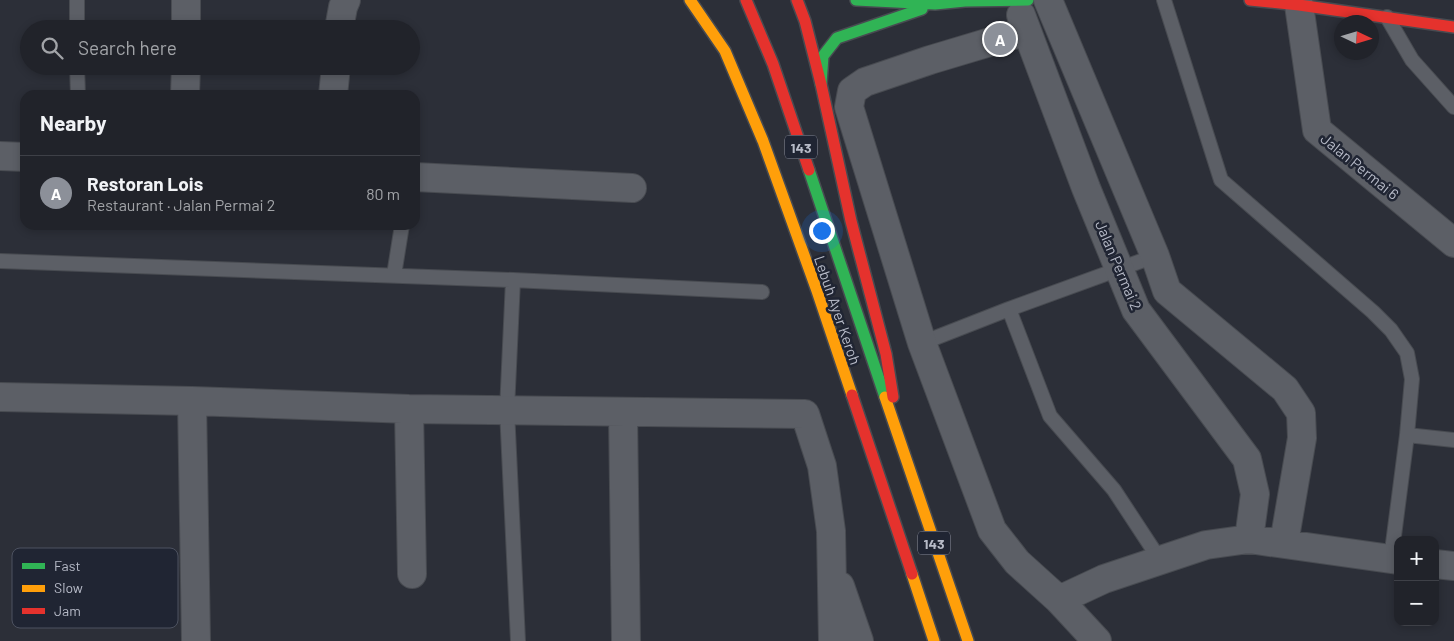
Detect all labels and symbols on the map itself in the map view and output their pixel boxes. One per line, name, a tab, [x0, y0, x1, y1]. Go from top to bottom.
north arrow	[1334, 15, 1379, 60]
pin: A	[984, 20, 1016, 58]
street label: Jalan Permai 6	[1317, 129, 1403, 203]
road number: 143	[785, 136, 817, 158]
your location	[809, 218, 835, 244]
street label: Jalan Permai 2	[1092, 218, 1146, 312]
street label: Lebuh Ayer Keroh	[811, 253, 865, 367]
road number: 143	[918, 532, 950, 554]
legend	[12, 548, 178, 628]
text: Fast	[54, 557, 80, 574]
text: Slow	[54, 579, 83, 596]
text: Jam	[54, 602, 81, 619]

